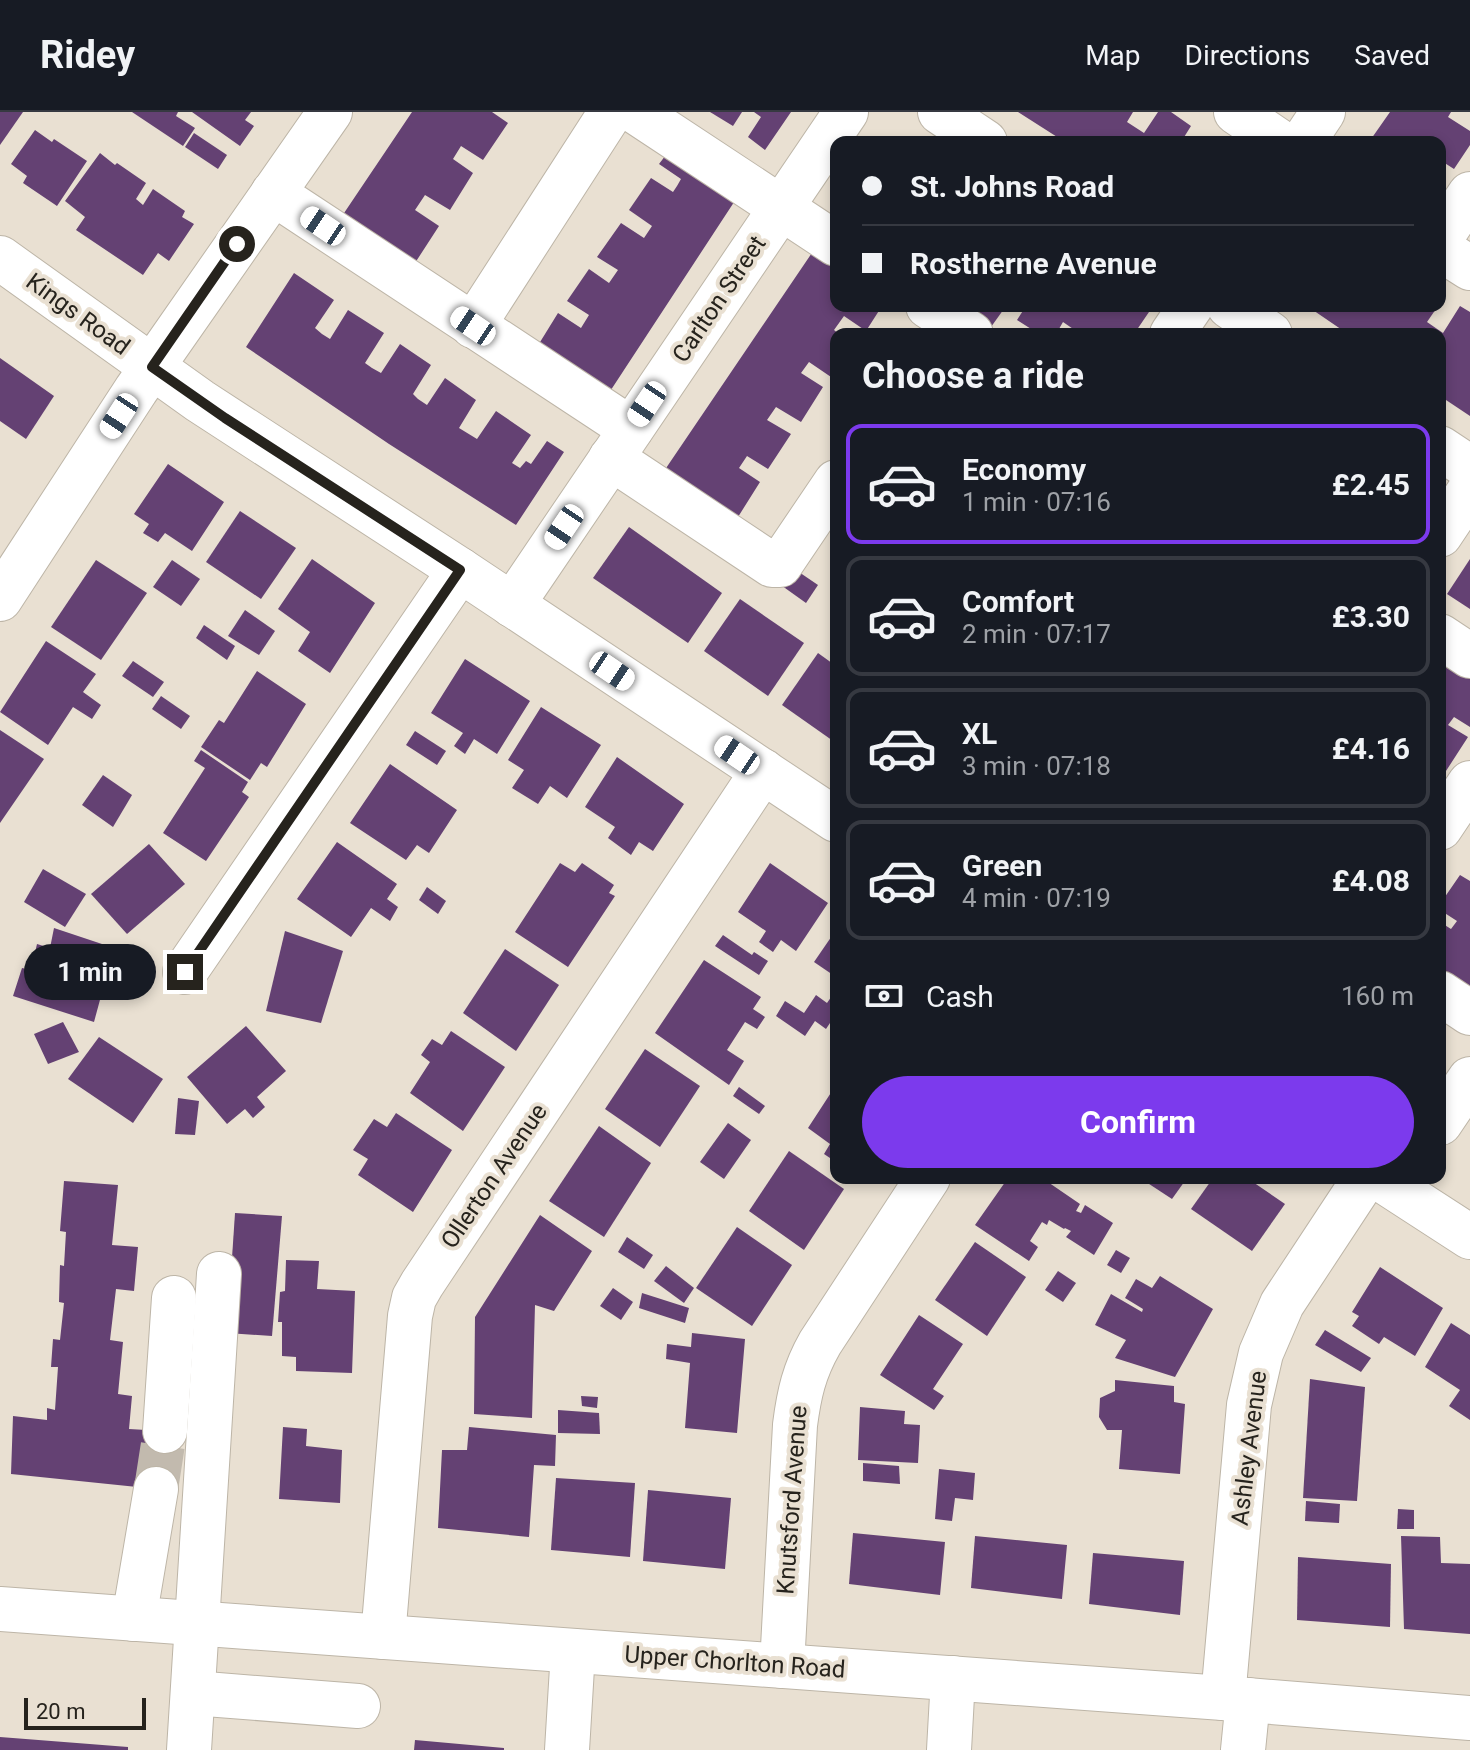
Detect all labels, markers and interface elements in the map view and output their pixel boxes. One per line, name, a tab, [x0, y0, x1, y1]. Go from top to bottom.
text: Ridey	[40, 33, 135, 77]
text: Map	[1085, 39, 1141, 72]
text: Directions	[1185, 39, 1310, 72]
text: Saved	[1354, 39, 1430, 72]
text: St. Johns Road	[910, 169, 1114, 204]
car	[296, 203, 350, 249]
route start	[219, 226, 255, 262]
street label: Carlton Street	[666, 230, 772, 368]
text: Rostherne Avenue	[910, 246, 1157, 281]
street label: Kings Road	[21, 267, 135, 361]
car	[446, 303, 500, 349]
text: Choose a ride	[862, 355, 1084, 397]
car	[624, 377, 670, 431]
car	[96, 389, 142, 443]
icon: car	[866, 448, 938, 520]
text: Economy	[962, 452, 1086, 487]
text: £2.45	[1332, 467, 1410, 502]
text: 1 min · 07:16	[962, 487, 1111, 517]
car	[541, 500, 587, 554]
icon: car	[866, 580, 938, 652]
text: Comfort	[962, 584, 1074, 619]
text: £3.30	[1332, 599, 1410, 634]
text: 2 min · 07:17	[962, 619, 1111, 649]
car	[585, 648, 639, 694]
icon: car	[866, 712, 938, 784]
text: XL	[962, 716, 997, 751]
text: £4.16	[1332, 731, 1410, 766]
car	[710, 732, 764, 778]
text: 3 min · 07:18	[962, 751, 1111, 781]
icon: car	[866, 844, 938, 916]
text: Green	[962, 848, 1042, 883]
text: £4.08	[1332, 863, 1410, 898]
text: 4 min · 07:19	[962, 883, 1111, 913]
callout: 1 min	[25, 944, 157, 1000]
route end	[167, 954, 203, 990]
text: 1 min	[57, 957, 123, 987]
icon: cash	[862, 974, 906, 1018]
text: Cash	[926, 979, 994, 1014]
text: 160 m	[1341, 981, 1414, 1011]
button: Confirm	[862, 1076, 1414, 1168]
street label: Ollerton Avenue	[435, 1098, 553, 1254]
street label: Ashley Avenue	[1226, 1369, 1272, 1527]
street label: Knutsford Avenue	[771, 1405, 813, 1595]
street label: Upper Chorlton Road	[624, 1640, 846, 1684]
scale bar	[24, 1694, 146, 1730]
text: 20 m	[36, 1699, 85, 1724]

